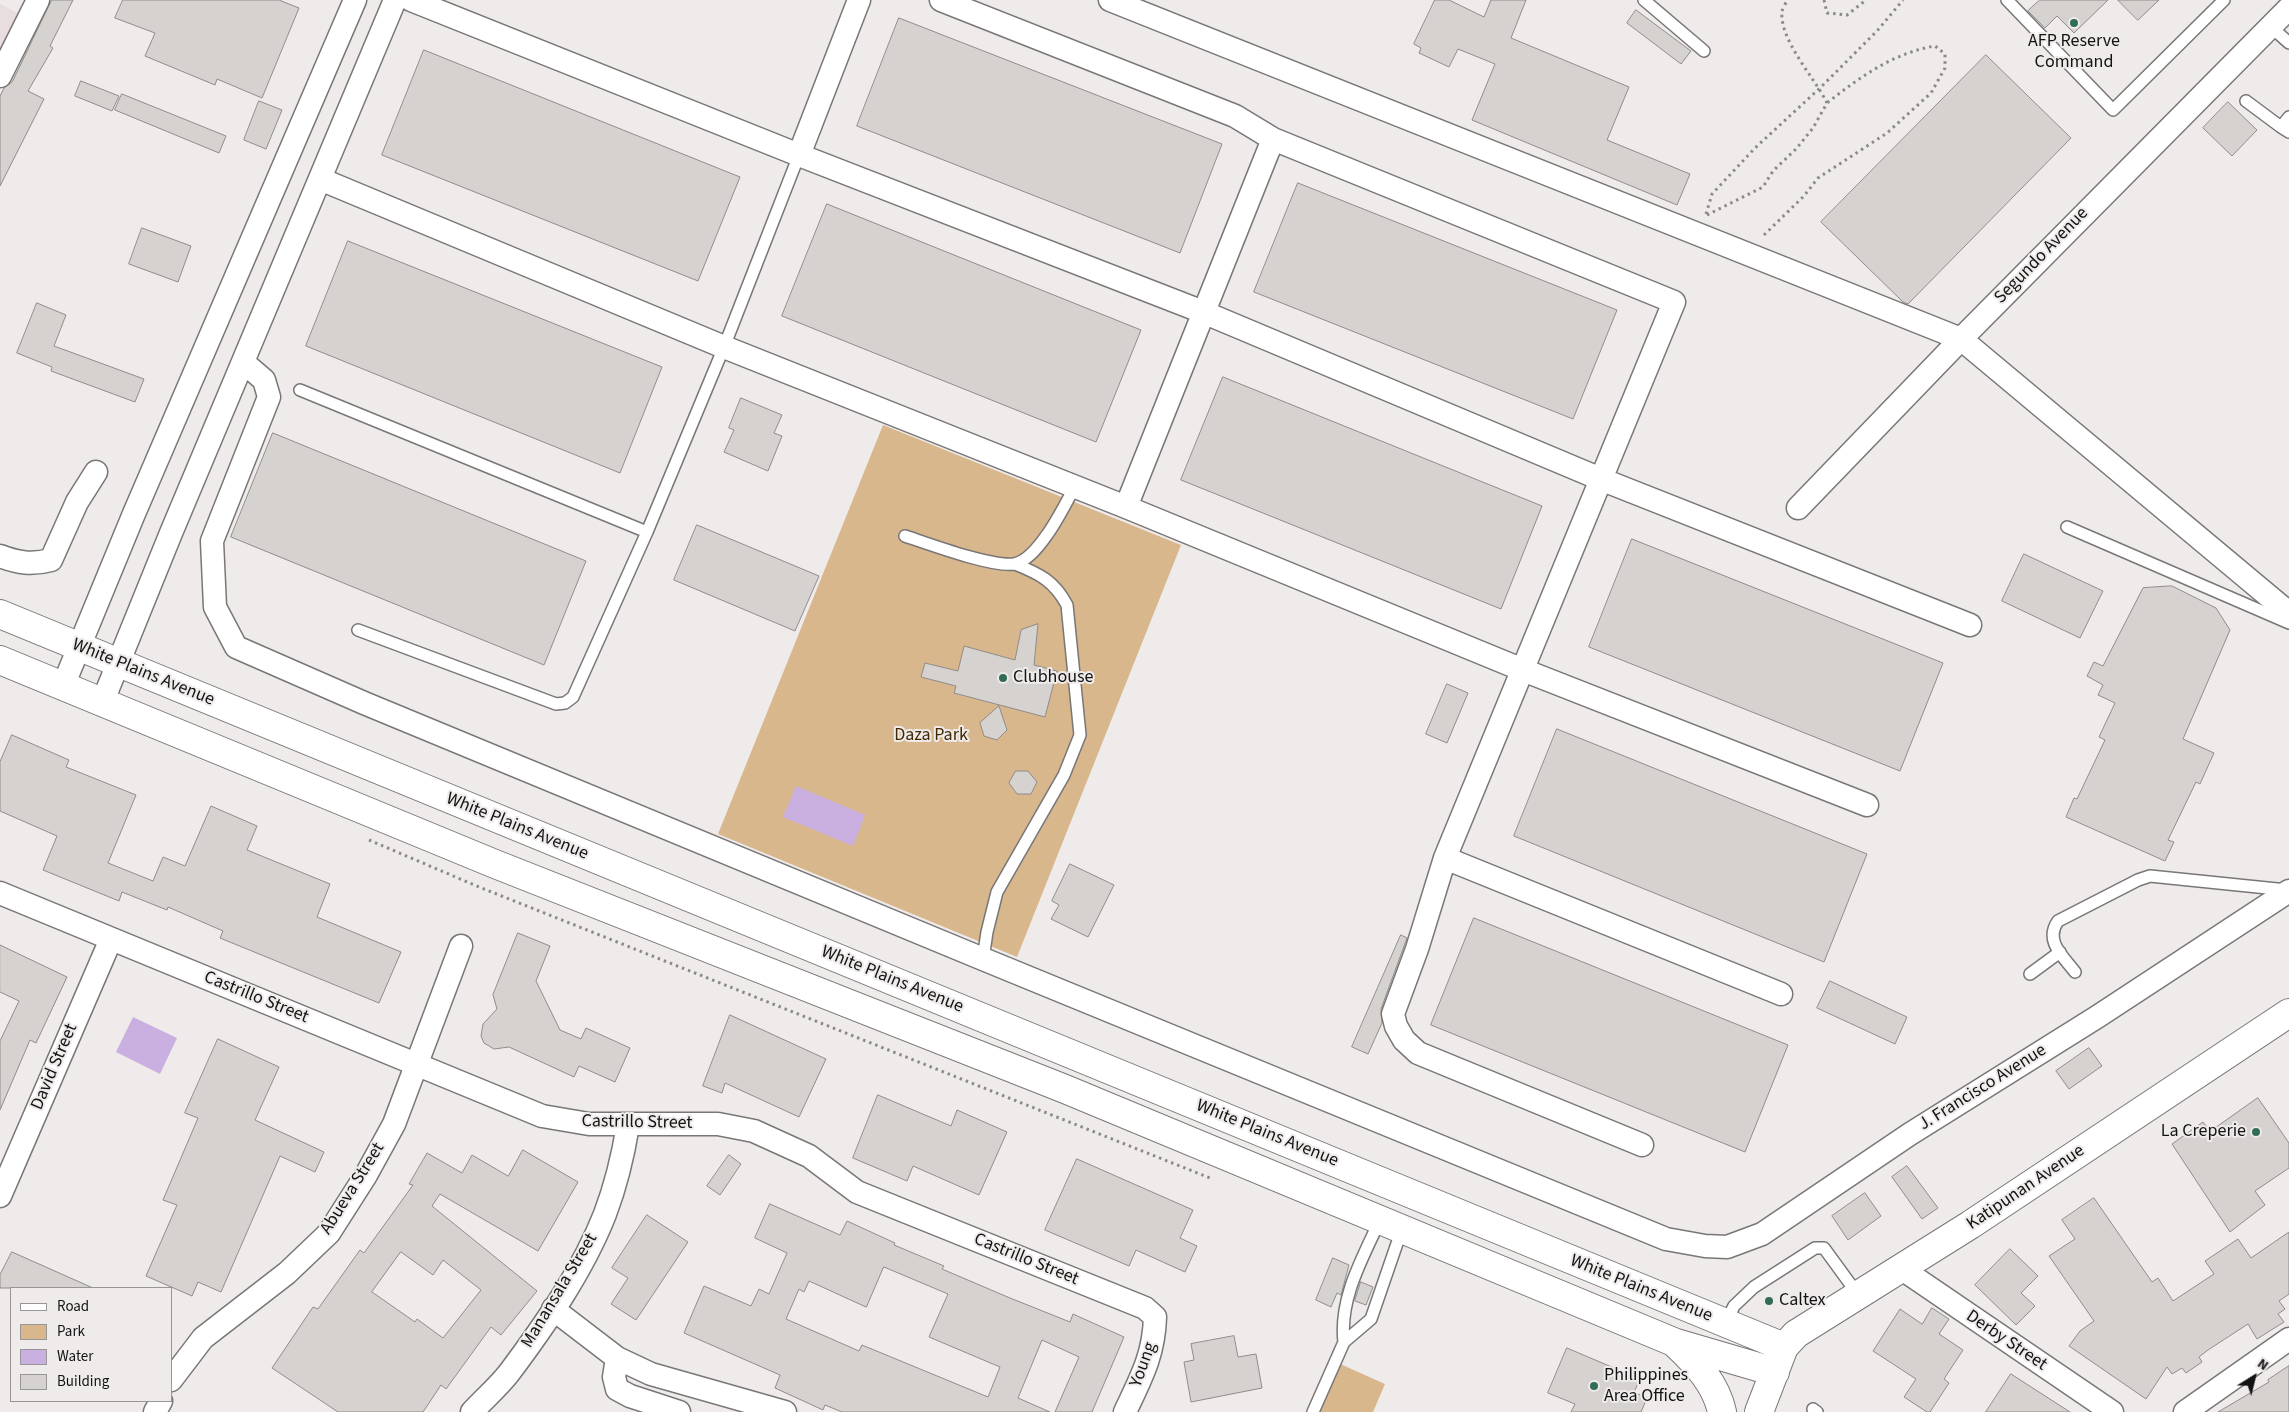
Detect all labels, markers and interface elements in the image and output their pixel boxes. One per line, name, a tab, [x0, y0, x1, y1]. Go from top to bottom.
marker: AFP Reserve Command	[2068, 17, 2080, 29]
place label: AFP Reserve Command	[2028, 31, 2120, 74]
street label: Segundo Avenue	[1991, 203, 2093, 309]
street label: White Plains Avenue	[69, 635, 217, 711]
place label: Clubhouse	[1013, 667, 1093, 689]
marker: Clubhouse	[997, 672, 1009, 684]
park label: Daza Park	[894, 725, 968, 747]
street label: White Plains Avenue	[443, 789, 591, 865]
street label: White Plains Avenue	[818, 942, 966, 1018]
street label: Castrillo Street	[201, 967, 311, 1029]
street label: David Street	[27, 1021, 83, 1113]
street label: J. Francisco Avenue	[1915, 1040, 2051, 1136]
street label: White Plains Avenue	[1193, 1096, 1341, 1172]
street label: Castrillo Street	[581, 1111, 693, 1135]
place label: La Creperie	[2161, 1121, 2246, 1143]
marker: La Creperie	[2250, 1126, 2262, 1138]
street label: Abueva Street	[316, 1139, 390, 1239]
street label: Katipunan Avenue	[1963, 1141, 2089, 1235]
street label: Castrillo Street	[971, 1229, 1081, 1291]
street label: Manansala Street	[517, 1230, 603, 1352]
street label: White Plains Avenue	[1567, 1251, 1715, 1327]
legend	[10, 1287, 172, 1402]
place label: Caltex	[1779, 1290, 1826, 1312]
marker: Caltex	[1763, 1295, 1775, 1307]
text: Road	[57, 1296, 89, 1317]
street label: Derby Street	[1961, 1306, 2051, 1376]
text: Park	[57, 1321, 85, 1342]
street label: Young	[1126, 1340, 1162, 1390]
text: Water	[57, 1346, 93, 1367]
north arrow	[2229, 1352, 2279, 1402]
text: N	[2253, 1354, 2272, 1376]
place label: Philippines Area Office	[1604, 1365, 1688, 1408]
text: Building	[57, 1371, 109, 1392]
marker: Philippines Area Office	[1588, 1380, 1600, 1392]

